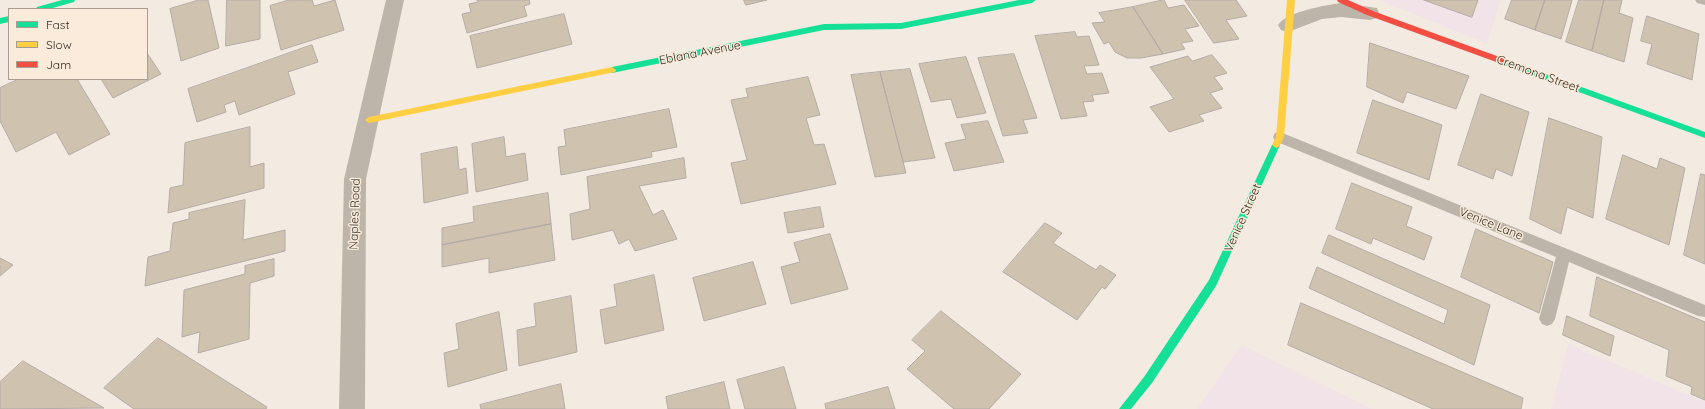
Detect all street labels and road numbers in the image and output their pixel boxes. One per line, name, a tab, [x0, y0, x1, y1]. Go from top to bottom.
street label: Eblana Avenue	[658, 38, 742, 68]
street label: Cremona Street	[1494, 52, 1582, 96]
street label: Naples Road	[347, 178, 363, 250]
street label: Venice Street	[1222, 182, 1264, 254]
street label: Venice Lane	[1457, 205, 1525, 243]

